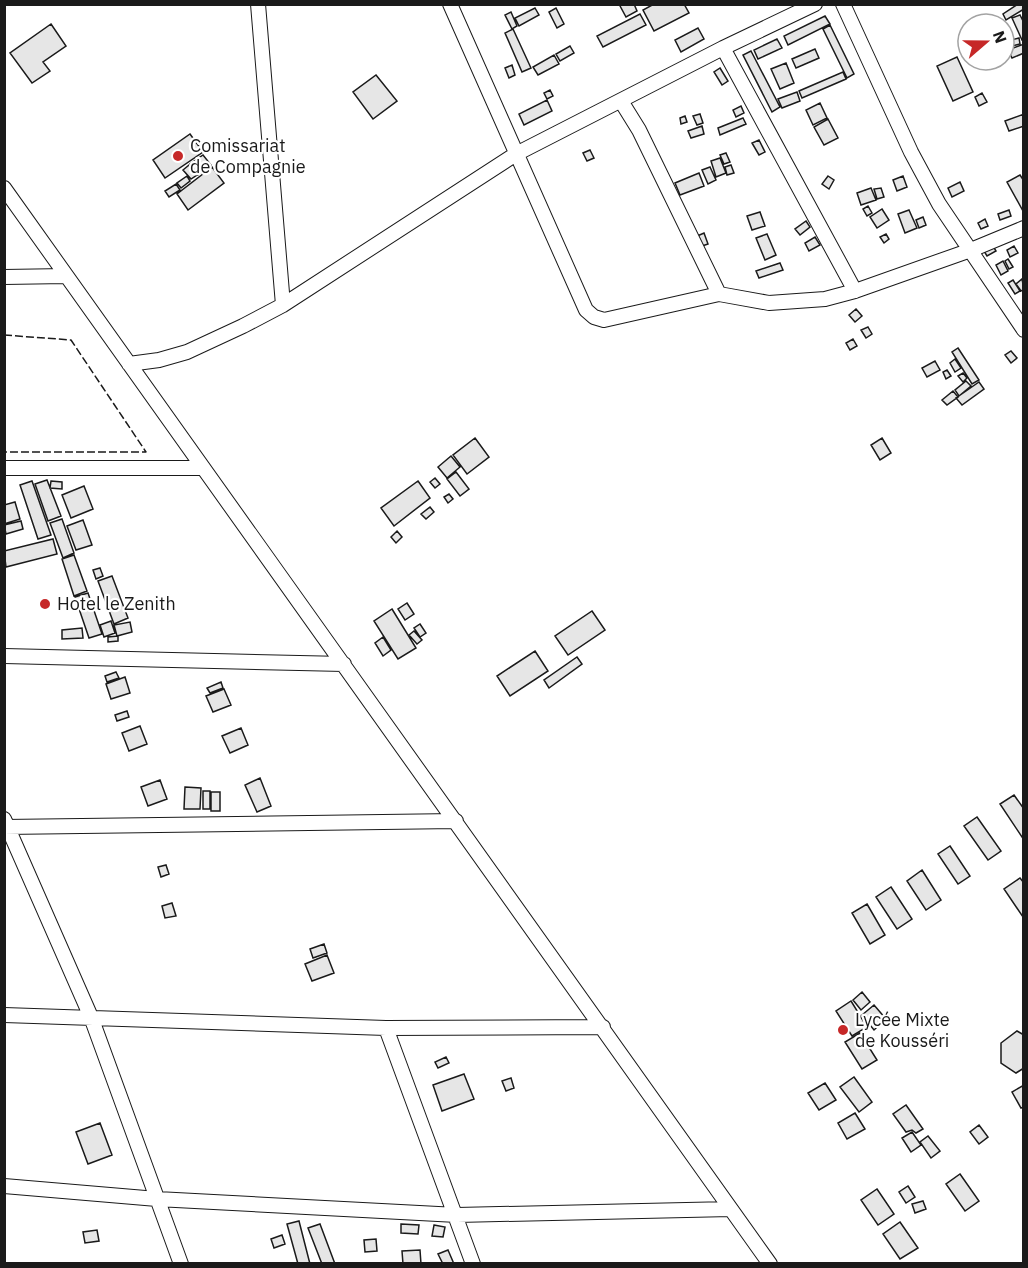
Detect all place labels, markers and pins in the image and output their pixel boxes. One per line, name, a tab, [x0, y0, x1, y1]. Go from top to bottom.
place label: Comissariat de Compagnie	[190, 134, 306, 178]
marker: Comissariat de Compagnie	[171, 149, 185, 163]
place label: Hotel le Zenith	[57, 592, 176, 615]
marker: Hotel le Zenith	[38, 597, 52, 611]
place label: Lycée Mixte de Kousséri	[855, 1008, 950, 1052]
marker: Lycée Mixte de Kousséri	[836, 1023, 850, 1037]

